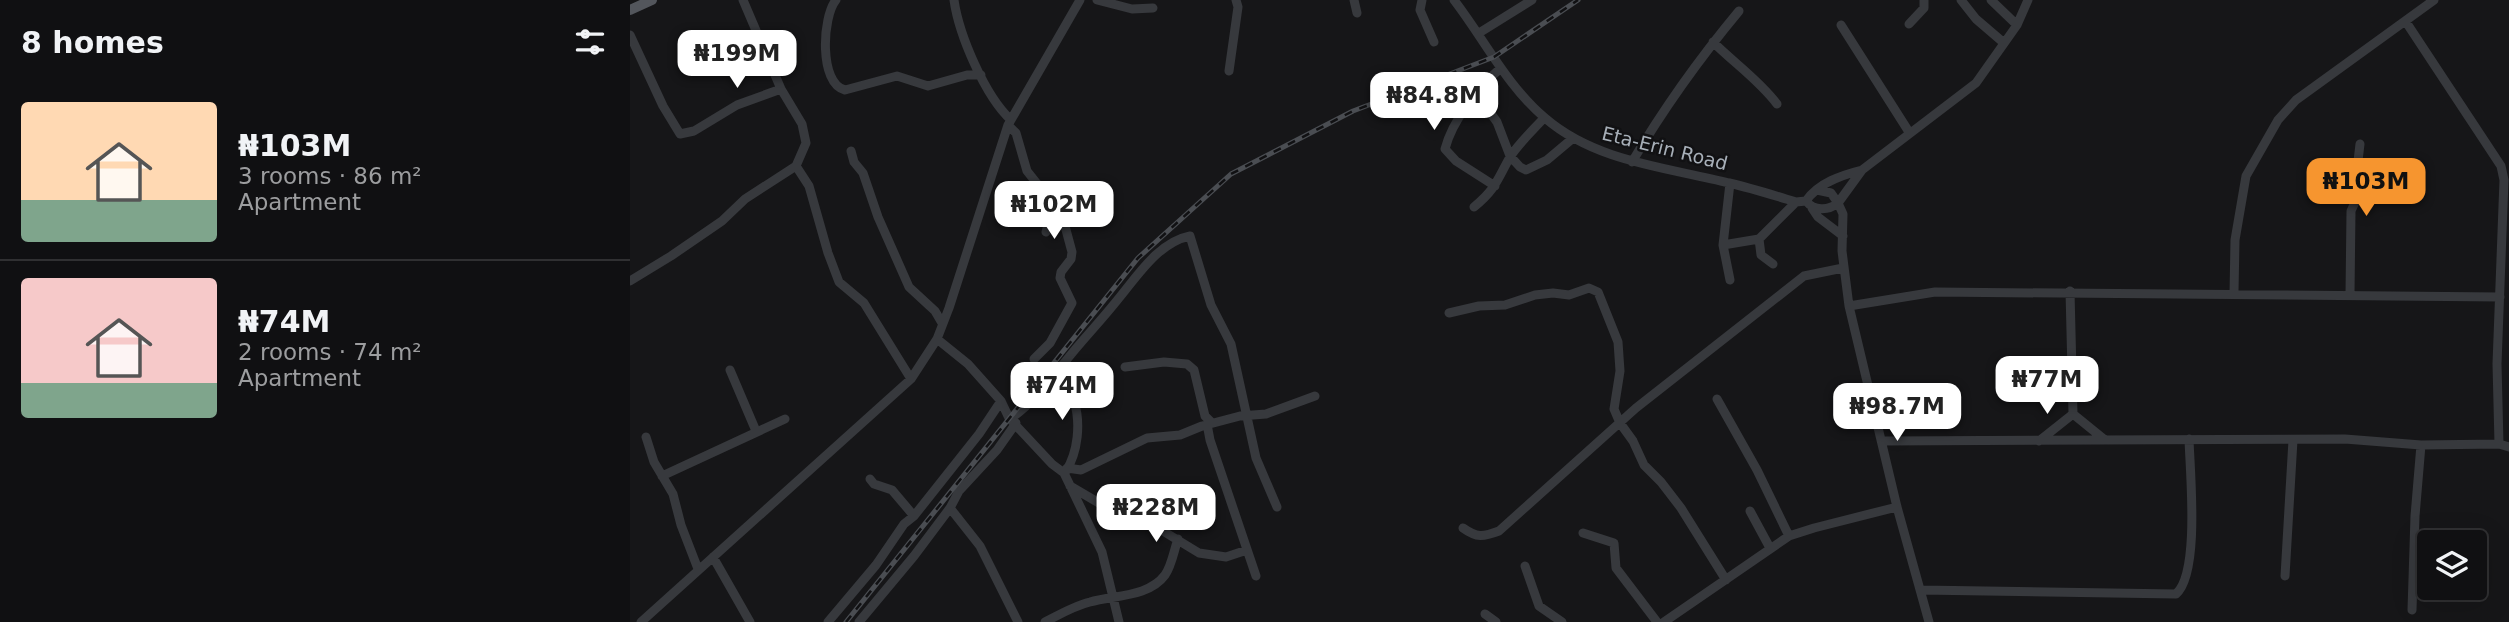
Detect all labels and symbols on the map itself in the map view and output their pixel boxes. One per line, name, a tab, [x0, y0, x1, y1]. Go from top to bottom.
pin: ₦199M	[688, 31, 786, 90]
pin: ₦84.8M	[1377, 72, 1491, 132]
street label: Eta-Erin Road	[1600, 122, 1730, 174]
pin: ₦103M	[2317, 158, 2415, 218]
pin: ₦102M	[1005, 182, 1103, 241]
pin: ₦77M	[2006, 356, 2088, 416]
pin: ₦74M	[1021, 362, 1103, 422]
pin: ₦98.7M	[1840, 384, 1954, 443]
pin: ₦228M	[1107, 484, 1205, 544]

